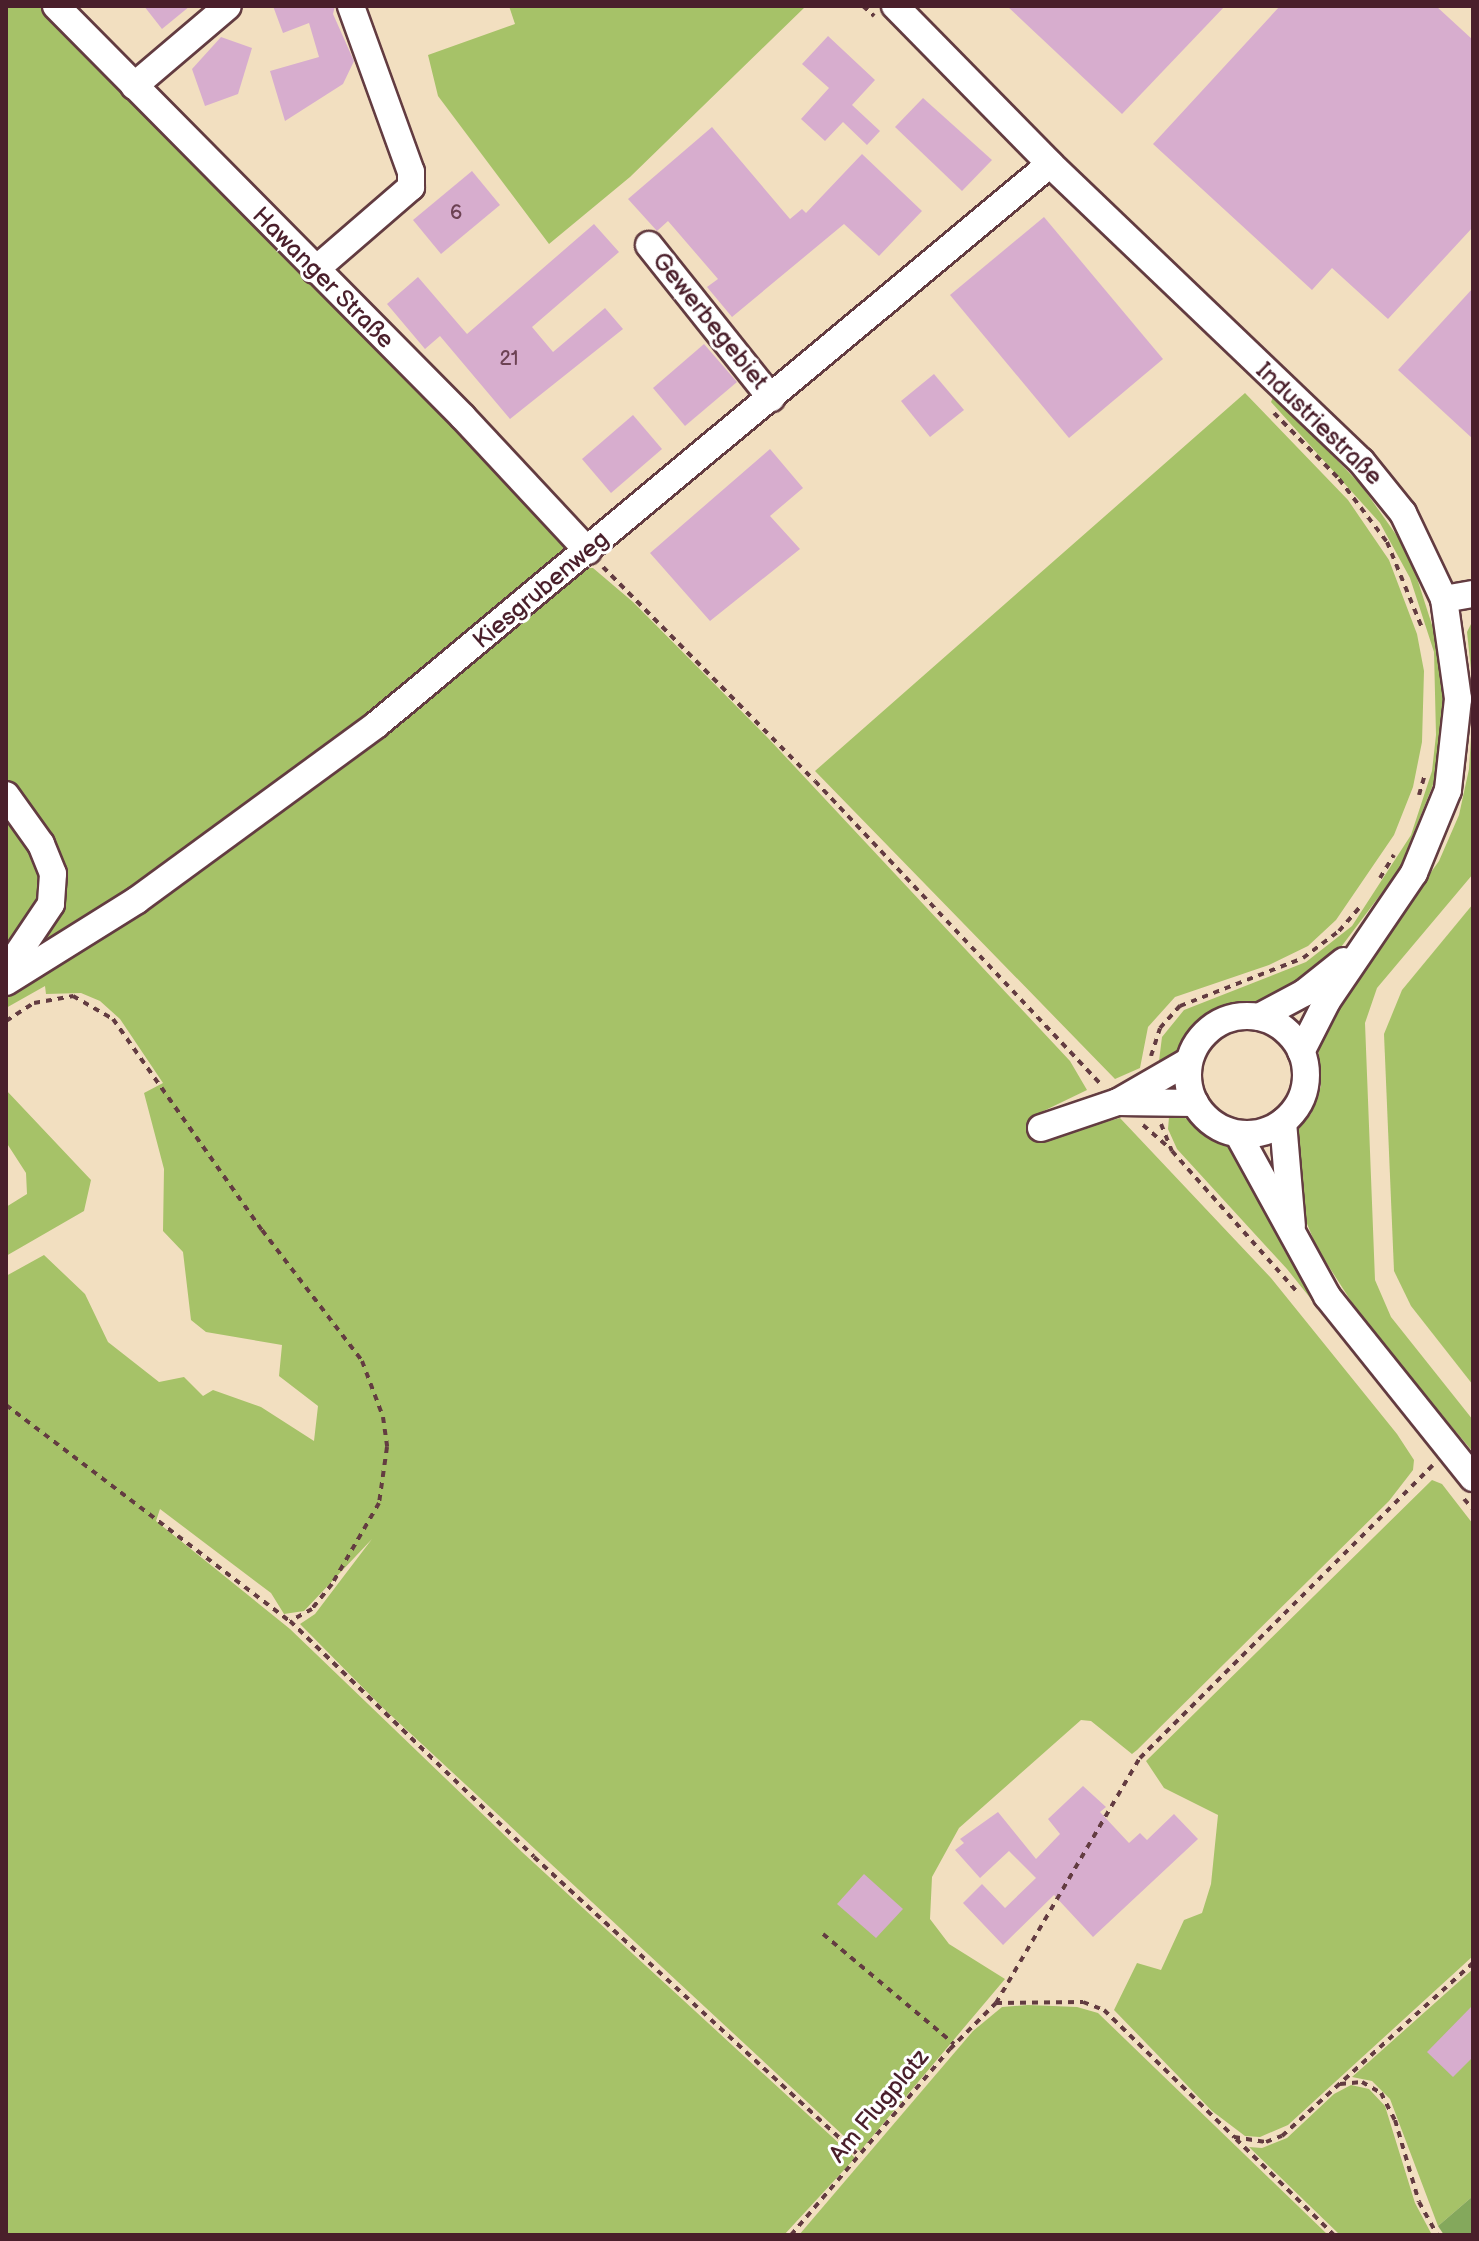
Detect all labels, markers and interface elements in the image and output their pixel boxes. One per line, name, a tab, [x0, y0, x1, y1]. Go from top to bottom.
street label: Hawanger Straße	[246, 201, 400, 355]
house number: 6	[450, 201, 462, 225]
street label: Gewerbegebiet	[646, 247, 774, 395]
house number: 21	[499, 347, 519, 371]
street label: Industriestraße	[1250, 357, 1388, 491]
street label: Kiesgrubenweg	[467, 525, 615, 655]
street label: Am Flugplatz	[823, 2043, 935, 2169]

